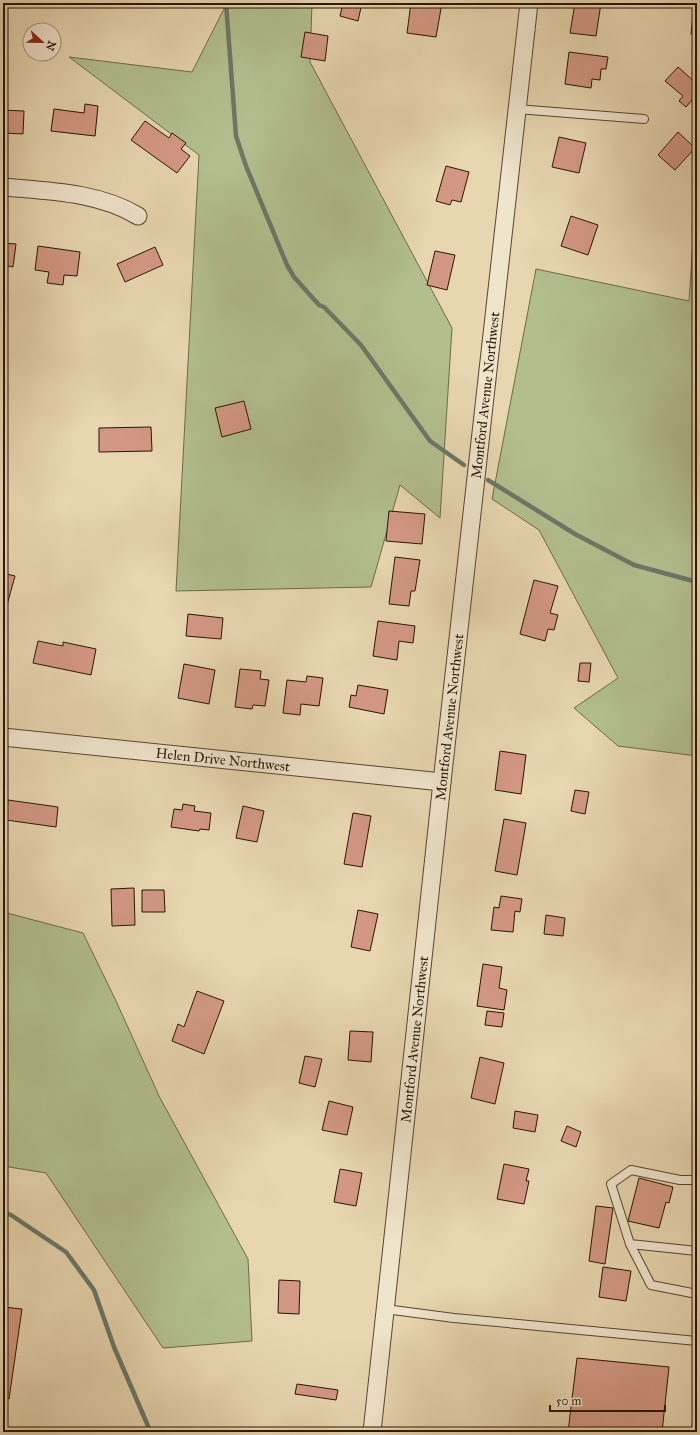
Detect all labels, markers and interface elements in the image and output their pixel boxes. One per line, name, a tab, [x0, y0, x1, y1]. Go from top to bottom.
north arrow	[22, 22, 62, 62]
text: N	[43, 39, 59, 53]
street label: Montford Avenue Northwest	[468, 311, 503, 479]
street label: Montford Avenue Northwest	[432, 633, 467, 801]
street label: Helen Drive Northwest	[155, 745, 291, 775]
street label: Montford Avenue Northwest	[397, 955, 432, 1124]
scale bar	[550, 1387, 665, 1413]
text: 50 m	[556, 1394, 581, 1408]

